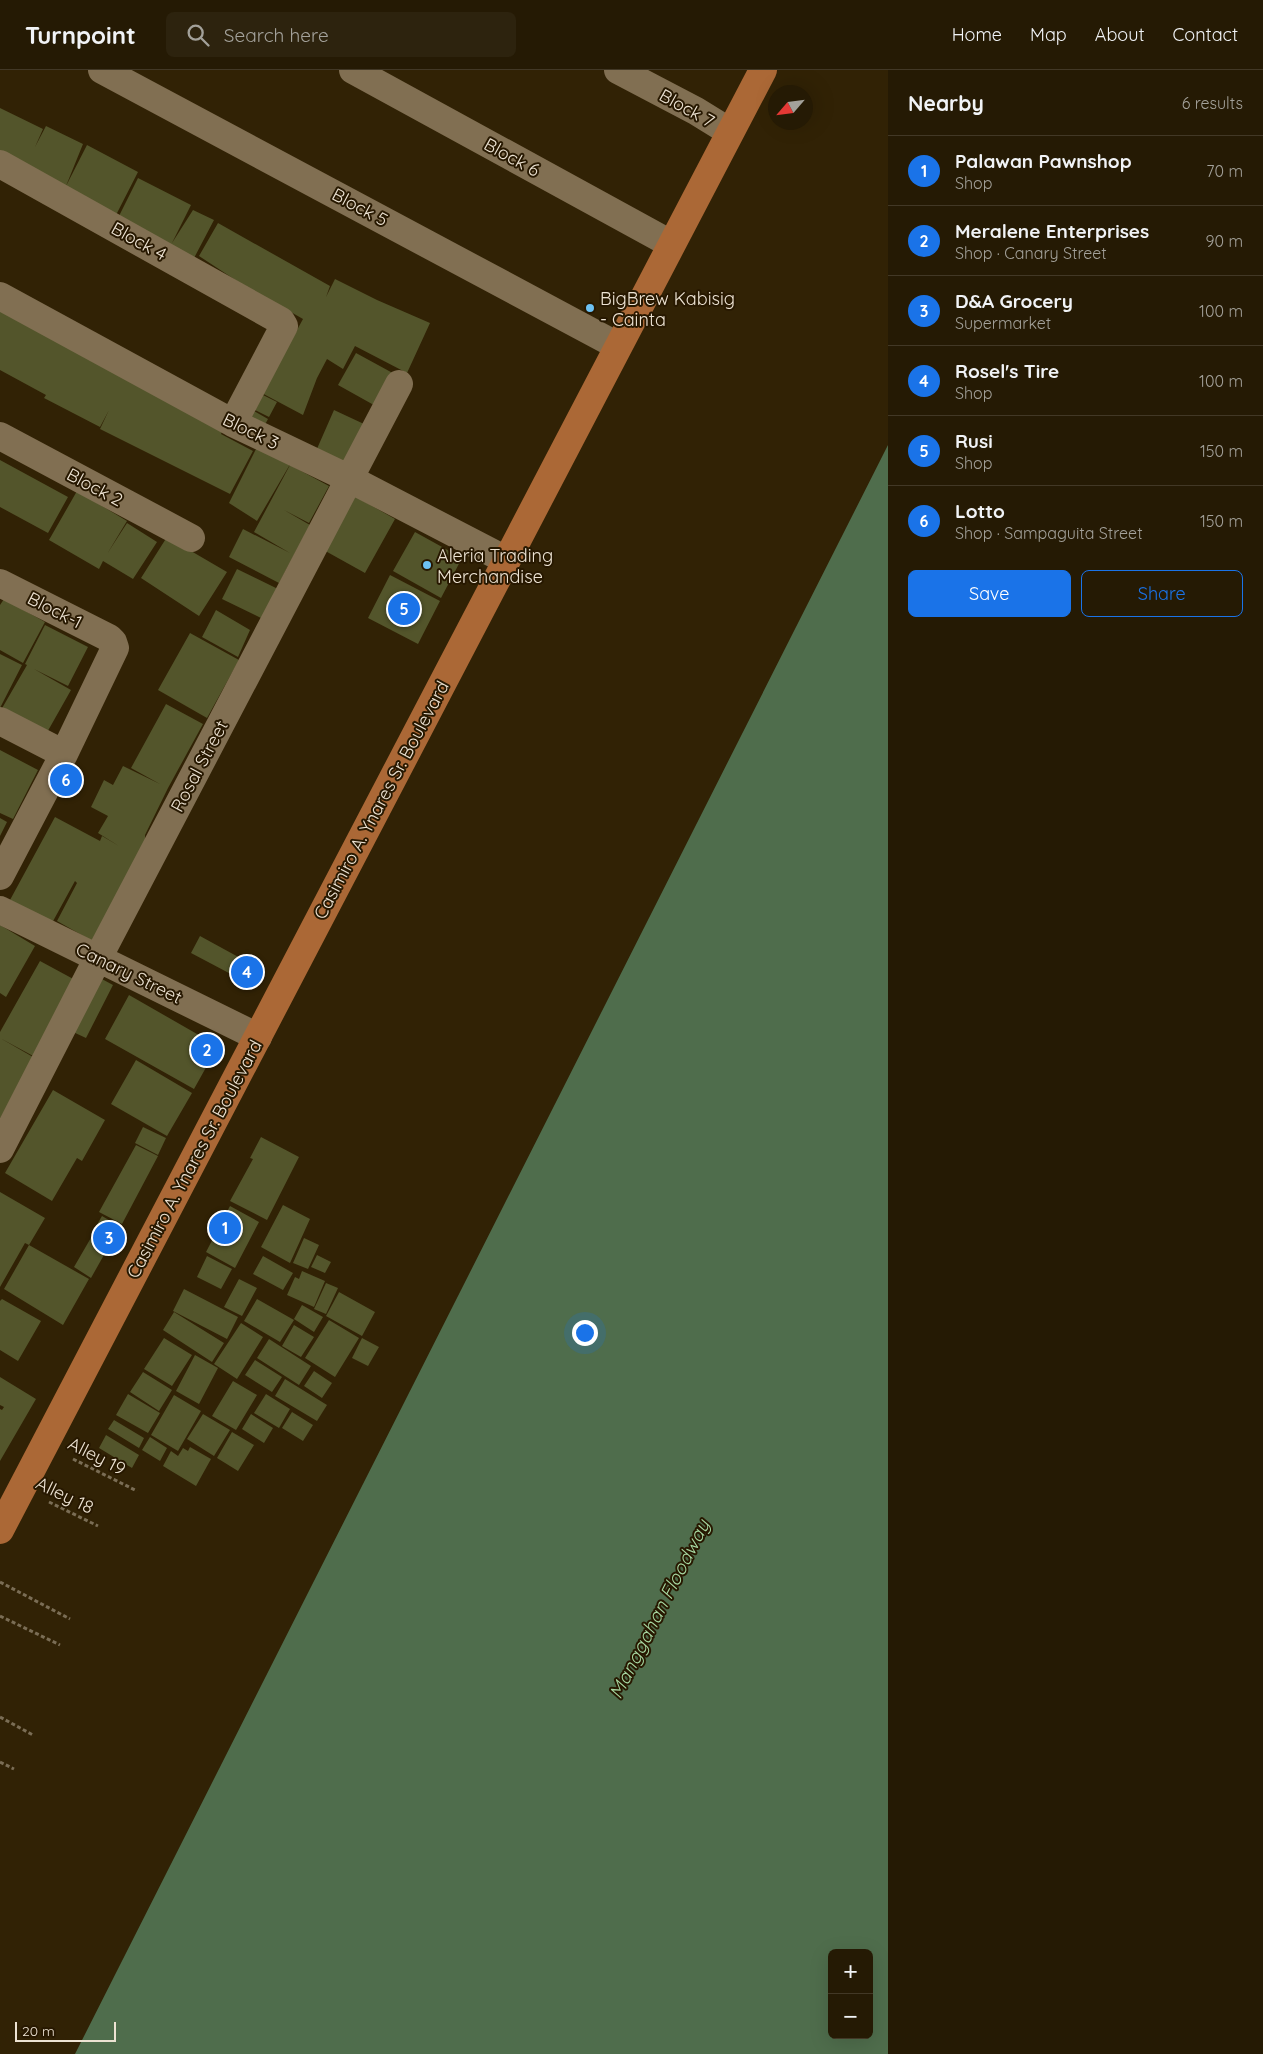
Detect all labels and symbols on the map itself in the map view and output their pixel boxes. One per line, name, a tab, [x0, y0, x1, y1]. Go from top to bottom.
street label: Block 7	[655, 83, 719, 133]
north arrow	[768, 85, 813, 130]
street label: Block 6	[480, 132, 544, 182]
street label: Block 5	[328, 183, 392, 231]
street label: Block 4	[107, 216, 171, 266]
place label: BigBrew Kabisig - Cainta	[600, 287, 735, 331]
marker: BigBrew Kabisig - Cainta	[584, 302, 596, 314]
street label: Block 3	[219, 408, 283, 454]
street label: Block 2	[63, 463, 127, 511]
place label: Aleria Trading Merchandise	[437, 544, 553, 588]
marker: Aleria Trading Merchandise	[421, 559, 433, 571]
street label: Block-1	[24, 587, 86, 633]
pin: 5	[388, 590, 420, 628]
street label: Casimiro A. Ynares Sr. Boulevard	[308, 677, 454, 923]
street label: Rosal Street	[165, 716, 233, 816]
pin: 6	[50, 761, 82, 799]
street label: Canary Street	[72, 937, 186, 1009]
pin: 4	[231, 953, 263, 991]
pin: 2	[191, 1031, 223, 1069]
street label: Casimiro A. Ynares Sr. Boulevard	[121, 1036, 267, 1282]
pin: 1	[209, 1209, 241, 1247]
pin: 3	[93, 1219, 125, 1257]
your location	[572, 1320, 598, 1346]
street label: Alley 19	[64, 1432, 130, 1480]
street label: Alley 18	[32, 1471, 98, 1519]
water label: Manggahan Floodway	[603, 1514, 715, 1703]
scale bar	[15, 2019, 116, 2042]

